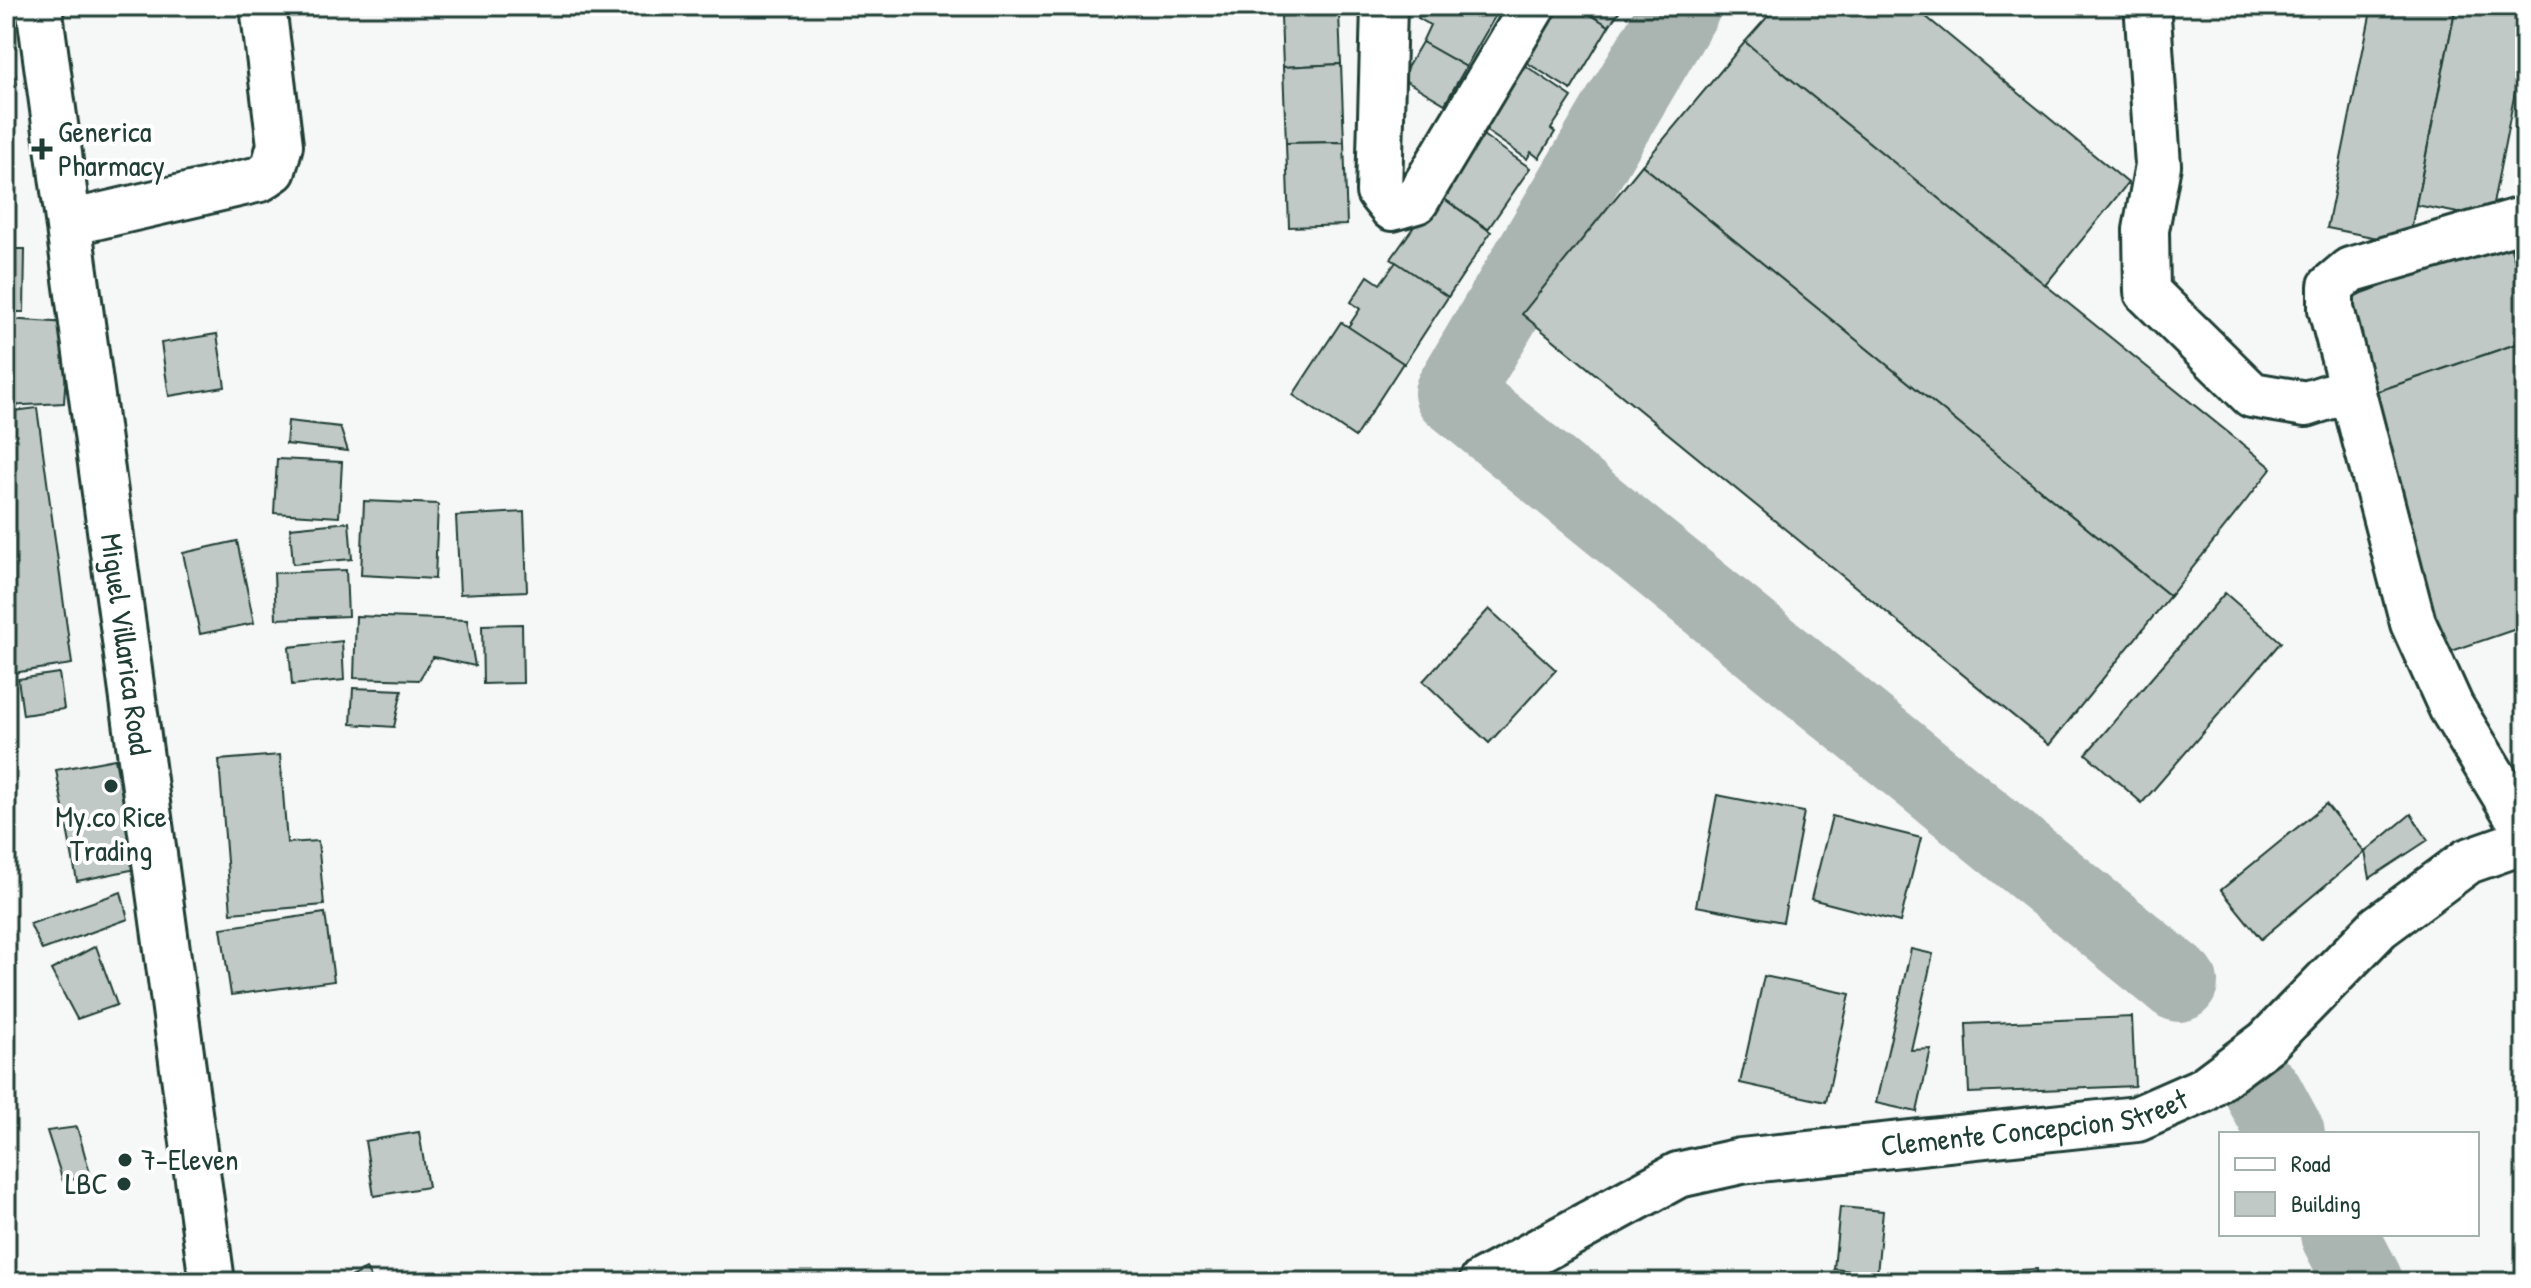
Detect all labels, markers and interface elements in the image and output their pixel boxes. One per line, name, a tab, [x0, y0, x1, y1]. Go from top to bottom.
place label: Generica Pharmacy	[58, 111, 165, 185]
marker: Generica Pharmacy	[33, 140, 51, 158]
street label: Miguel Villarica Road	[92, 531, 161, 757]
marker: My.co Rice Trading	[102, 777, 120, 795]
place label: My.co Rice Trading	[55, 796, 167, 870]
street label: Clemente Concepcion Street	[1879, 1078, 2194, 1165]
legend	[2219, 1132, 2479, 1236]
place label: 7-Eleven	[141, 1139, 239, 1179]
text: Road	[2291, 1147, 2330, 1179]
marker: 7-Eleven	[116, 1151, 134, 1169]
place label: LBC	[65, 1163, 108, 1203]
marker: LBC	[115, 1175, 133, 1193]
text: Building	[2291, 1187, 2361, 1219]

